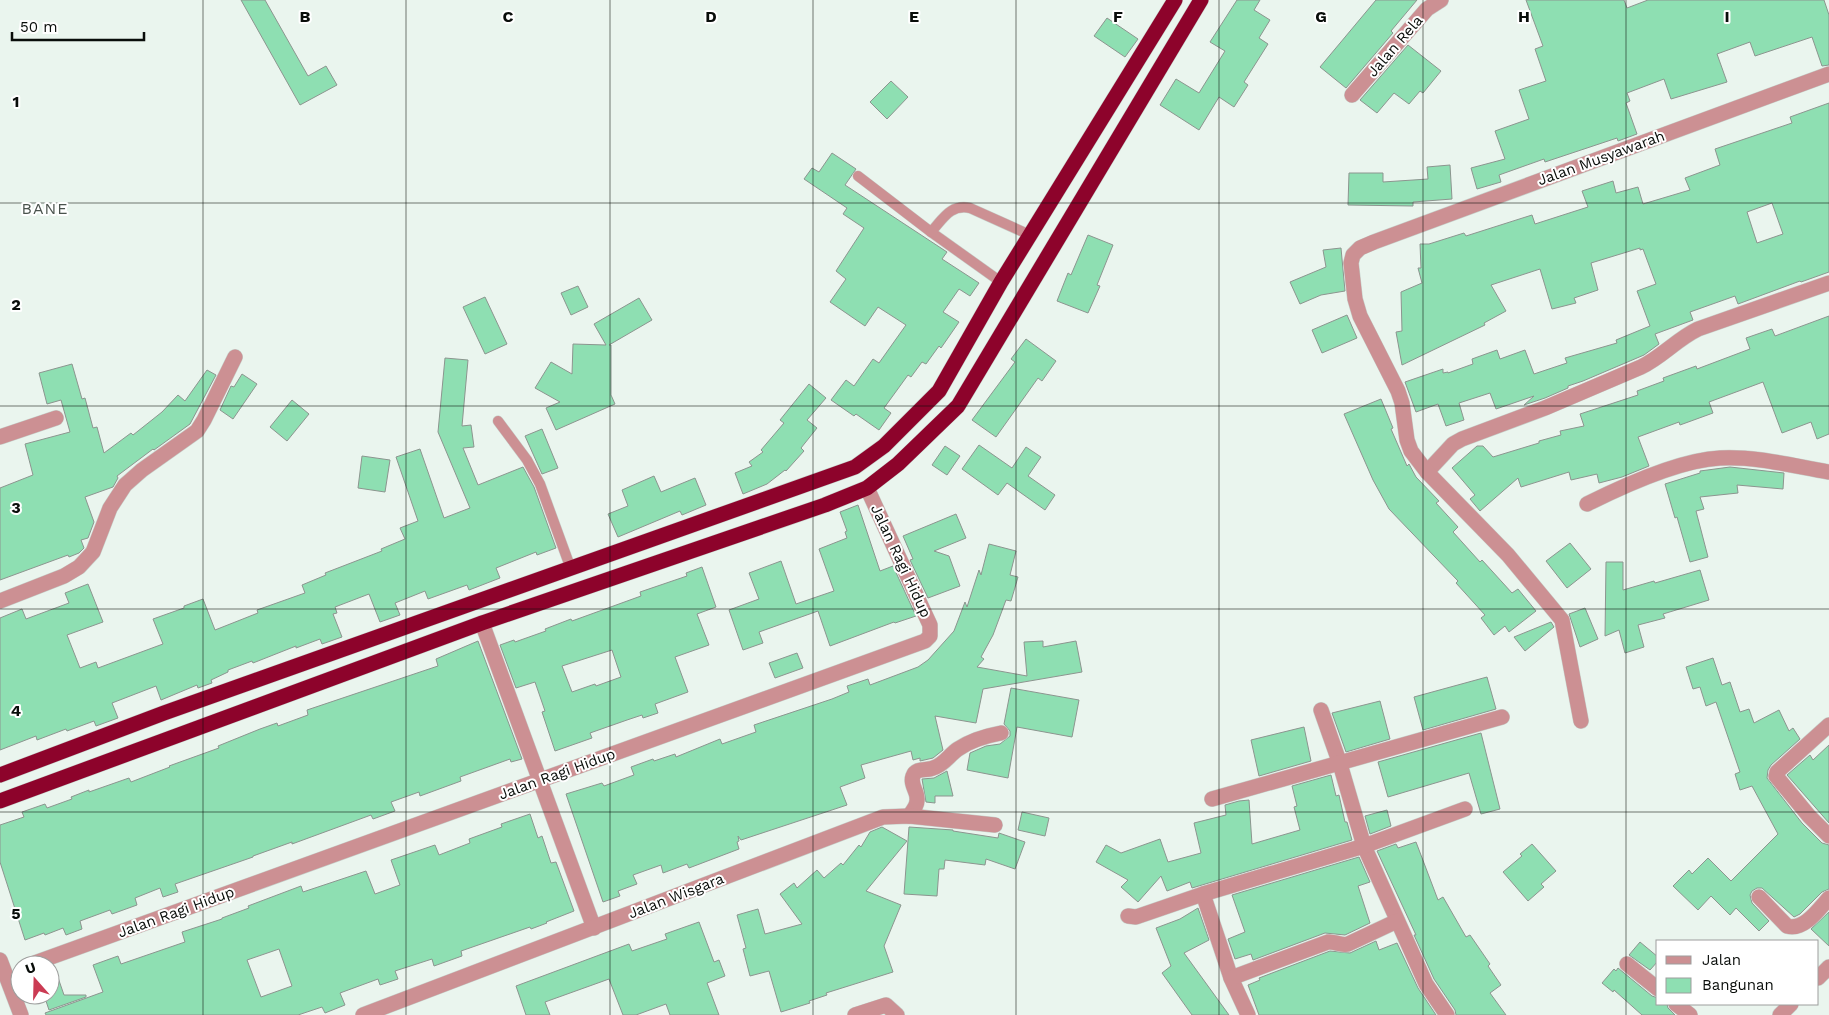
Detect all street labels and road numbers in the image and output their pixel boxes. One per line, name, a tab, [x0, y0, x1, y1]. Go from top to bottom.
street label: Jalan Rela	[1363, 11, 1427, 80]
street label: Jalan Musyawarah	[1535, 127, 1667, 189]
street label: Jalan Ragi Hidup	[867, 502, 935, 620]
street label: Jalan Ragi Hidup	[496, 745, 618, 803]
street label: Jalan Wisgara	[626, 869, 727, 923]
street label: Jalan Ragi Hidup	[115, 883, 237, 941]

